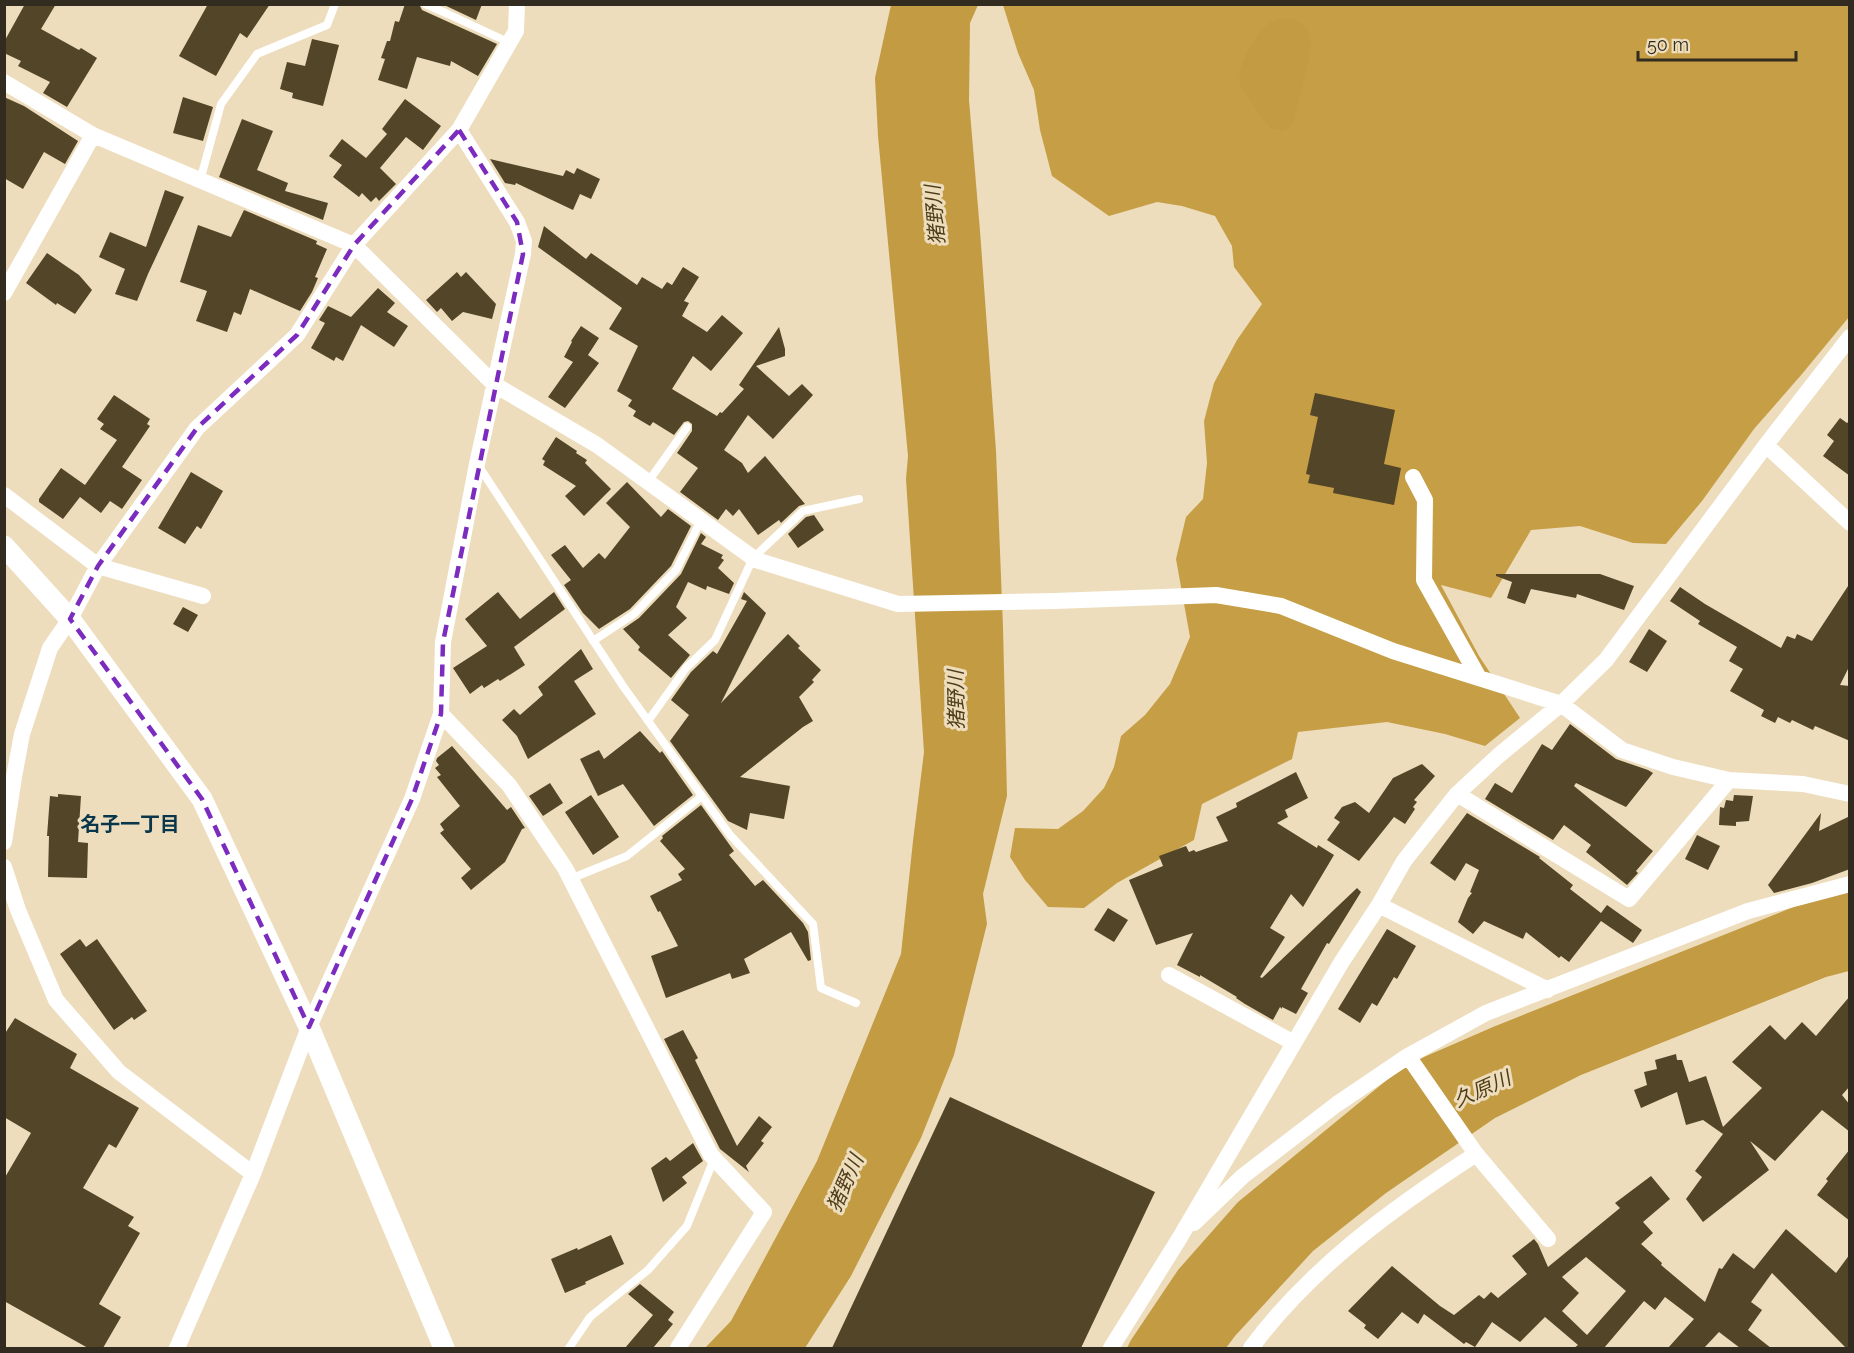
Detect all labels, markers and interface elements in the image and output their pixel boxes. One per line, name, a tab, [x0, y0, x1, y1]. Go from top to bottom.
scale bar	[1638, 24, 1796, 62]
text: 50 m	[1647, 34, 1689, 55]
water label: 猪野川	[920, 182, 950, 246]
water label: 猪野川	[943, 668, 969, 730]
district label: 名子一丁目	[80, 812, 180, 836]
water label: 久原川	[1450, 1065, 1516, 1112]
water label: 猪野川	[822, 1149, 869, 1215]

